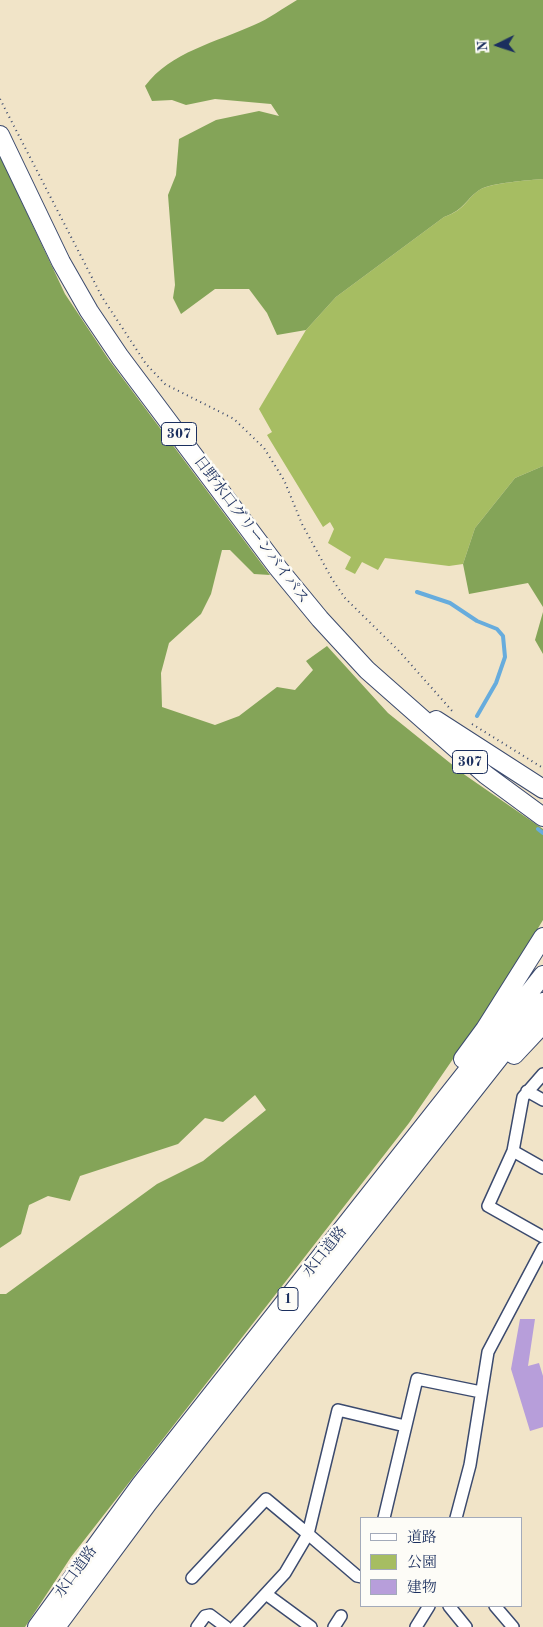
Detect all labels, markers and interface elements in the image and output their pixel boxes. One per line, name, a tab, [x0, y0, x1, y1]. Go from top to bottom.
north arrow	[473, 20, 523, 70]
text: N	[476, 40, 490, 52]
road number: 307	[162, 422, 196, 446]
street label: 日野水口グリーンバイパス	[190, 453, 312, 607]
road number: 307	[452, 750, 488, 774]
street label: 水口道路	[299, 1223, 351, 1281]
road number: 1	[278, 1288, 298, 1310]
legend	[360, 1517, 523, 1607]
text: 道路	[407, 1531, 437, 1546]
street label: 水口道路	[51, 1542, 101, 1602]
text: 公園	[407, 1556, 437, 1571]
text: 建物	[407, 1581, 437, 1596]

